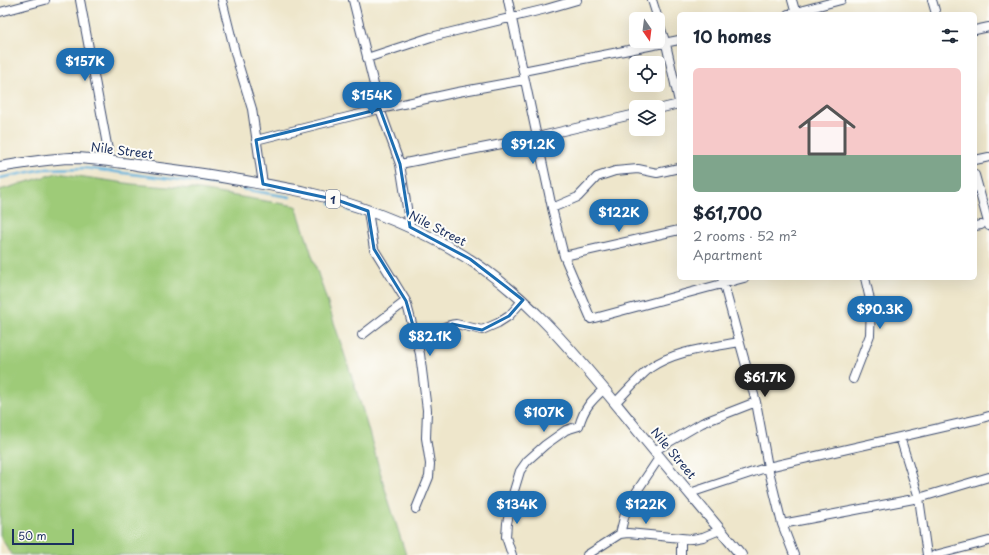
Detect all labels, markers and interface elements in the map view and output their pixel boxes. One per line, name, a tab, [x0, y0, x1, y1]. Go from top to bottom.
north arrow	[629, 12, 665, 48]
map controls	[629, 12, 665, 136]
text: 10 homes	[693, 23, 771, 49]
icon: filters	[939, 25, 961, 47]
pin: $157K	[57, 48, 113, 82]
text: $157K	[65, 51, 105, 70]
button: locate	[629, 56, 665, 92]
pin: $154K	[344, 82, 400, 116]
text: $154K	[351, 85, 393, 104]
icon: home	[791, 94, 863, 166]
button: layers	[629, 100, 665, 136]
pin: $91.2K	[500, 131, 566, 165]
text: $91.2K	[511, 134, 555, 153]
street label: Nile Street	[90, 137, 154, 163]
road number: 1	[326, 190, 340, 208]
pin: $122K	[591, 199, 647, 233]
text: $61,700	[693, 200, 762, 226]
text: $122K	[598, 202, 640, 221]
street label: Nile Street	[406, 206, 470, 250]
text: 2 rooms · 52 m²	[693, 226, 797, 245]
text: Apartment	[693, 245, 762, 264]
pin: $90.3K	[847, 296, 913, 330]
text: $90.3K	[856, 299, 904, 318]
pin: $82.1K	[397, 323, 463, 357]
text: $82.1K	[408, 326, 452, 345]
pin: $61.7K	[732, 364, 798, 398]
text: $61.7K	[744, 367, 786, 386]
pin: $107K	[516, 399, 572, 433]
text: $107K	[524, 402, 564, 421]
street label: Nile Street	[647, 423, 701, 483]
pin: $134K	[489, 491, 545, 525]
pin: $122K	[618, 491, 674, 525]
text: $134K	[496, 494, 538, 513]
text: $122K	[625, 494, 667, 513]
scale bar	[12, 527, 74, 546]
text: 50 m	[18, 527, 47, 544]

